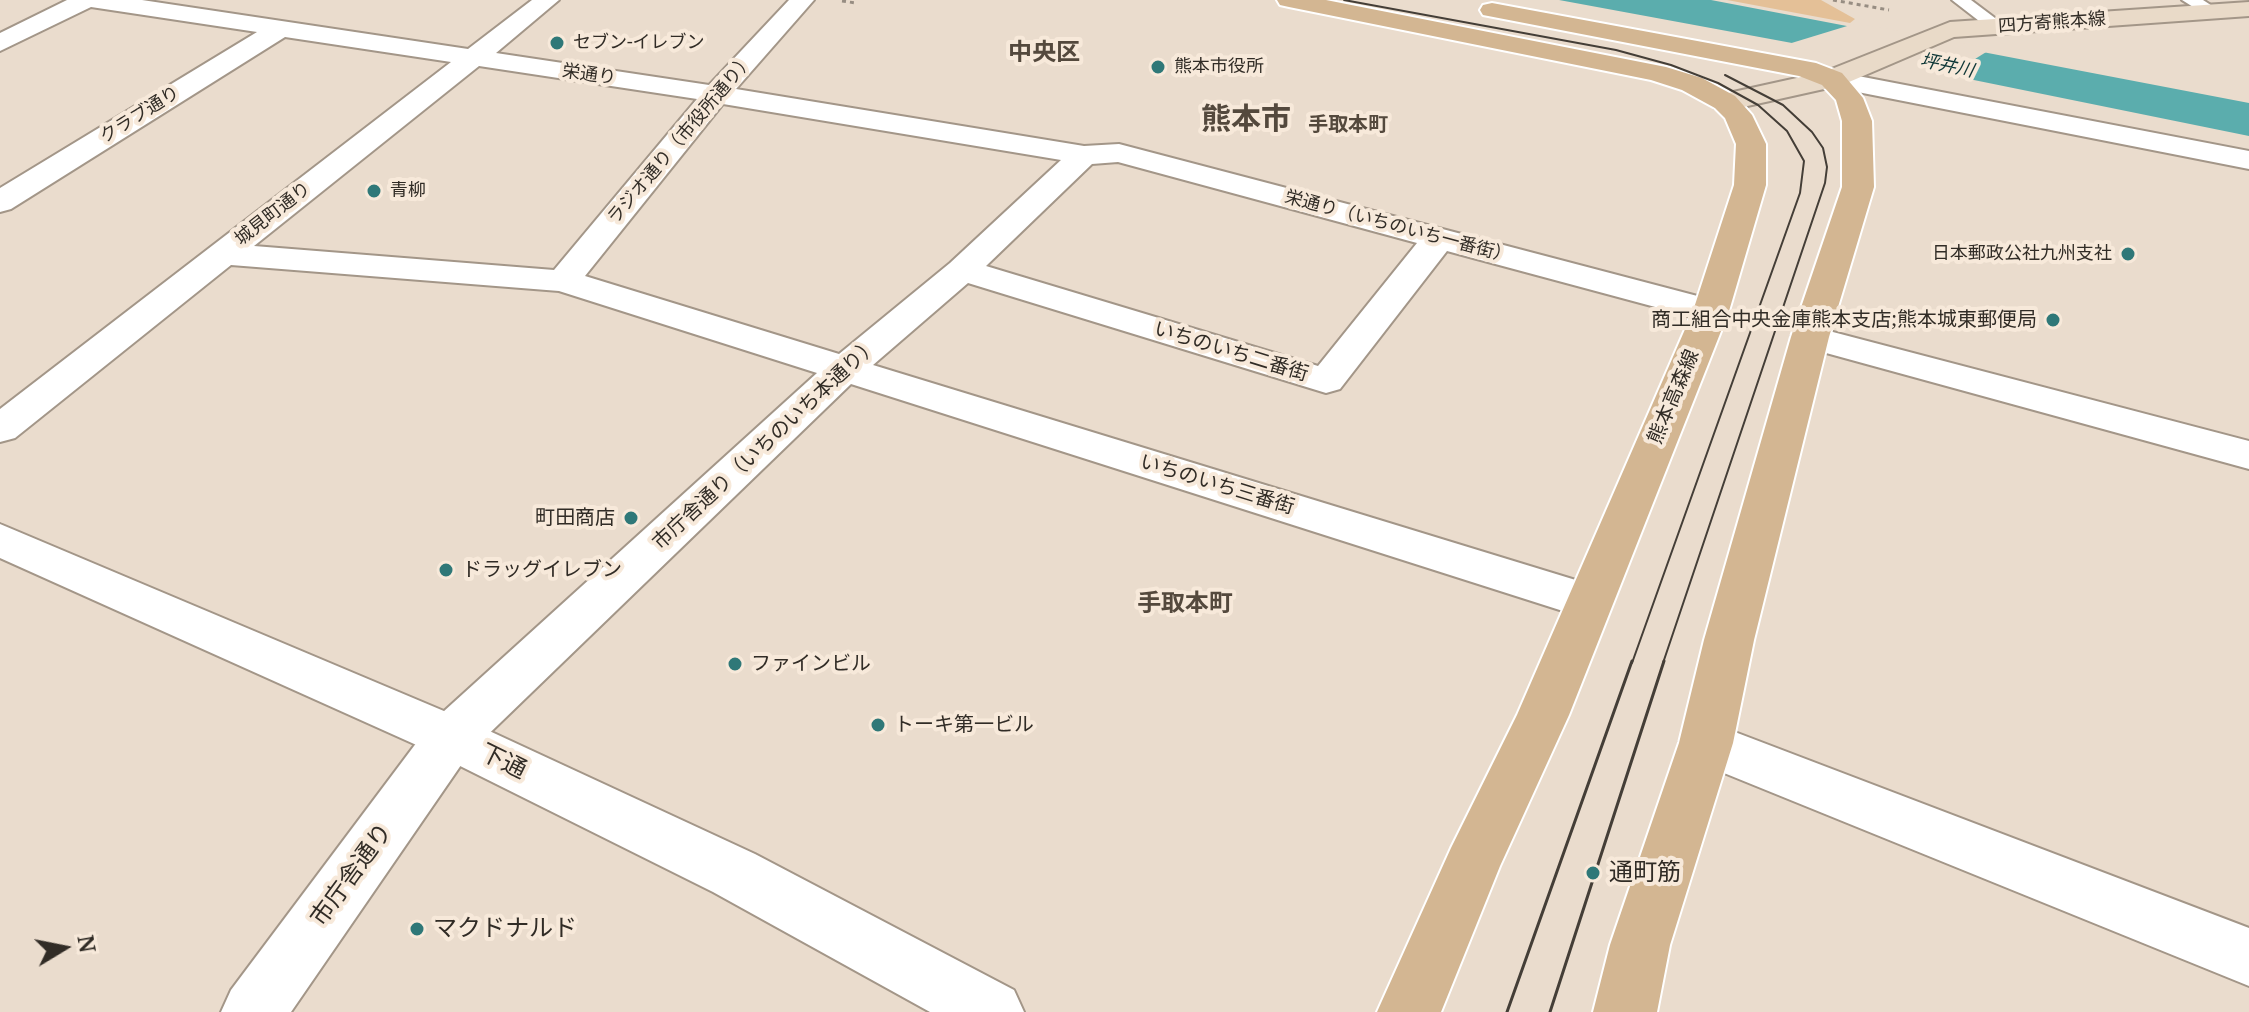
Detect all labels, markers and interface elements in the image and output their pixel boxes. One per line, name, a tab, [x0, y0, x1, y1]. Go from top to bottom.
street label: 四方寄熊本線	[1997, 8, 2107, 38]
place label: セブン-イレブン	[573, 32, 705, 54]
marker: セブン-イレブン	[548, 34, 566, 52]
district label: 中央区	[1008, 39, 1080, 67]
street label: ラジオ通り（市役所通り）	[603, 49, 759, 229]
water label: 坪井川	[1918, 50, 1976, 82]
place label: 熊本市役所	[1174, 56, 1264, 78]
marker: 熊本市役所	[1149, 58, 1167, 76]
street label: 栄通り	[561, 61, 617, 89]
street label: クラブ通り	[96, 82, 184, 148]
district label: 熊本市	[1201, 102, 1291, 138]
district label: 手取本町	[1308, 113, 1388, 137]
street label: 城見町通り	[231, 178, 315, 250]
place label: 青柳	[390, 180, 426, 202]
marker: 青柳	[365, 182, 383, 200]
street label: 栄通り（いちのいち一番街）	[1282, 186, 1514, 268]
place label: 日本郵政公社九州支社	[1932, 243, 2112, 265]
marker: 日本郵政公社九州支社	[2119, 245, 2137, 263]
place label: 商工組合中央金庫熊本支店;熊本城東郵便局	[1651, 308, 2037, 332]
marker: 商工組合中央金庫熊本支店;熊本城東郵便局	[2044, 311, 2062, 329]
street label: いちのいち二番街	[1151, 317, 1311, 387]
street label: 市庁舎通り（いちのいち本通り）	[648, 333, 884, 555]
street label: 熊本高森線	[1643, 346, 1705, 448]
street label: いちのいち三番街	[1137, 450, 1297, 520]
place label: 町田商店	[535, 506, 615, 530]
marker: 町田商店	[622, 509, 640, 527]
place label: ドラッグイレブン	[462, 558, 622, 582]
marker: ドラッグイレブン	[437, 561, 455, 579]
district label: 手取本町	[1137, 590, 1233, 618]
place label: ファインビル	[751, 652, 871, 676]
marker: ファインビル	[726, 655, 744, 673]
place label: トーキ第一ビル	[894, 713, 1034, 737]
marker: トーキ第一ビル	[869, 716, 887, 734]
street label: 下通	[475, 739, 531, 785]
street label: 市庁舎通り	[305, 818, 399, 932]
place label: 通町筋	[1609, 859, 1681, 887]
marker: 通町筋	[1584, 864, 1602, 882]
north arrow	[24, 908, 104, 988]
place label: マクドナルド	[433, 915, 577, 943]
marker: マクドナルド	[408, 920, 426, 938]
text: N	[71, 933, 104, 955]

